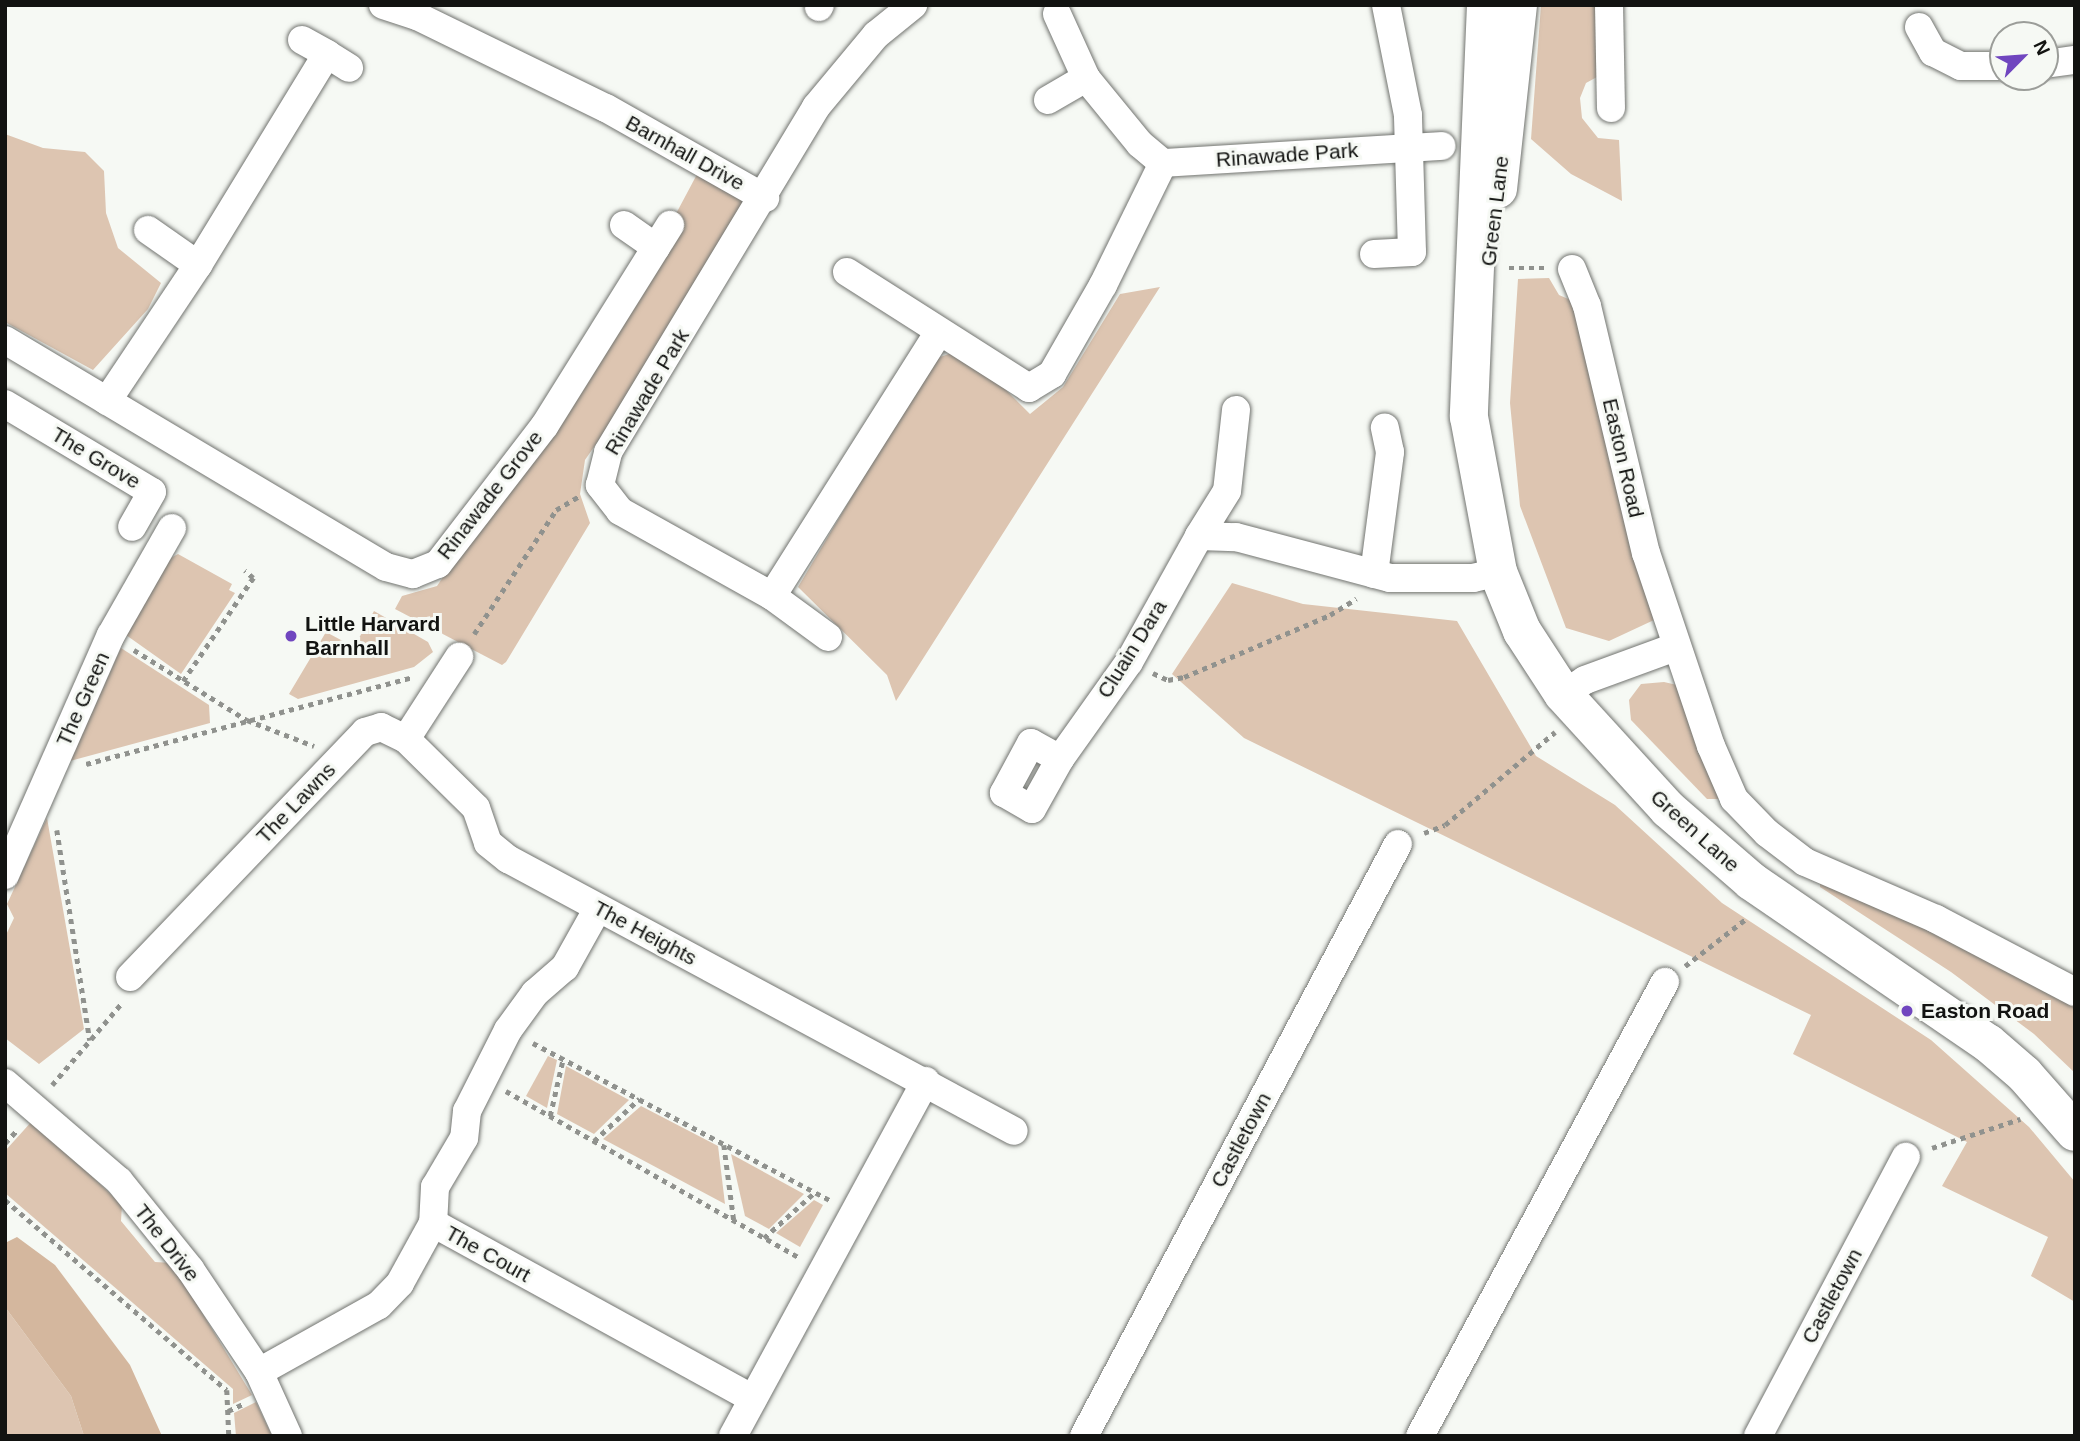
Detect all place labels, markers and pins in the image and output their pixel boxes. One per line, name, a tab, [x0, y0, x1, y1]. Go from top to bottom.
place label: Little Harvard Barnhall	[305, 611, 440, 661]
marker: Little Harvard Barnhall	[283, 628, 299, 644]
place label: Easton Road	[1921, 998, 2049, 1024]
marker: Easton Road	[1899, 1003, 1915, 1019]

